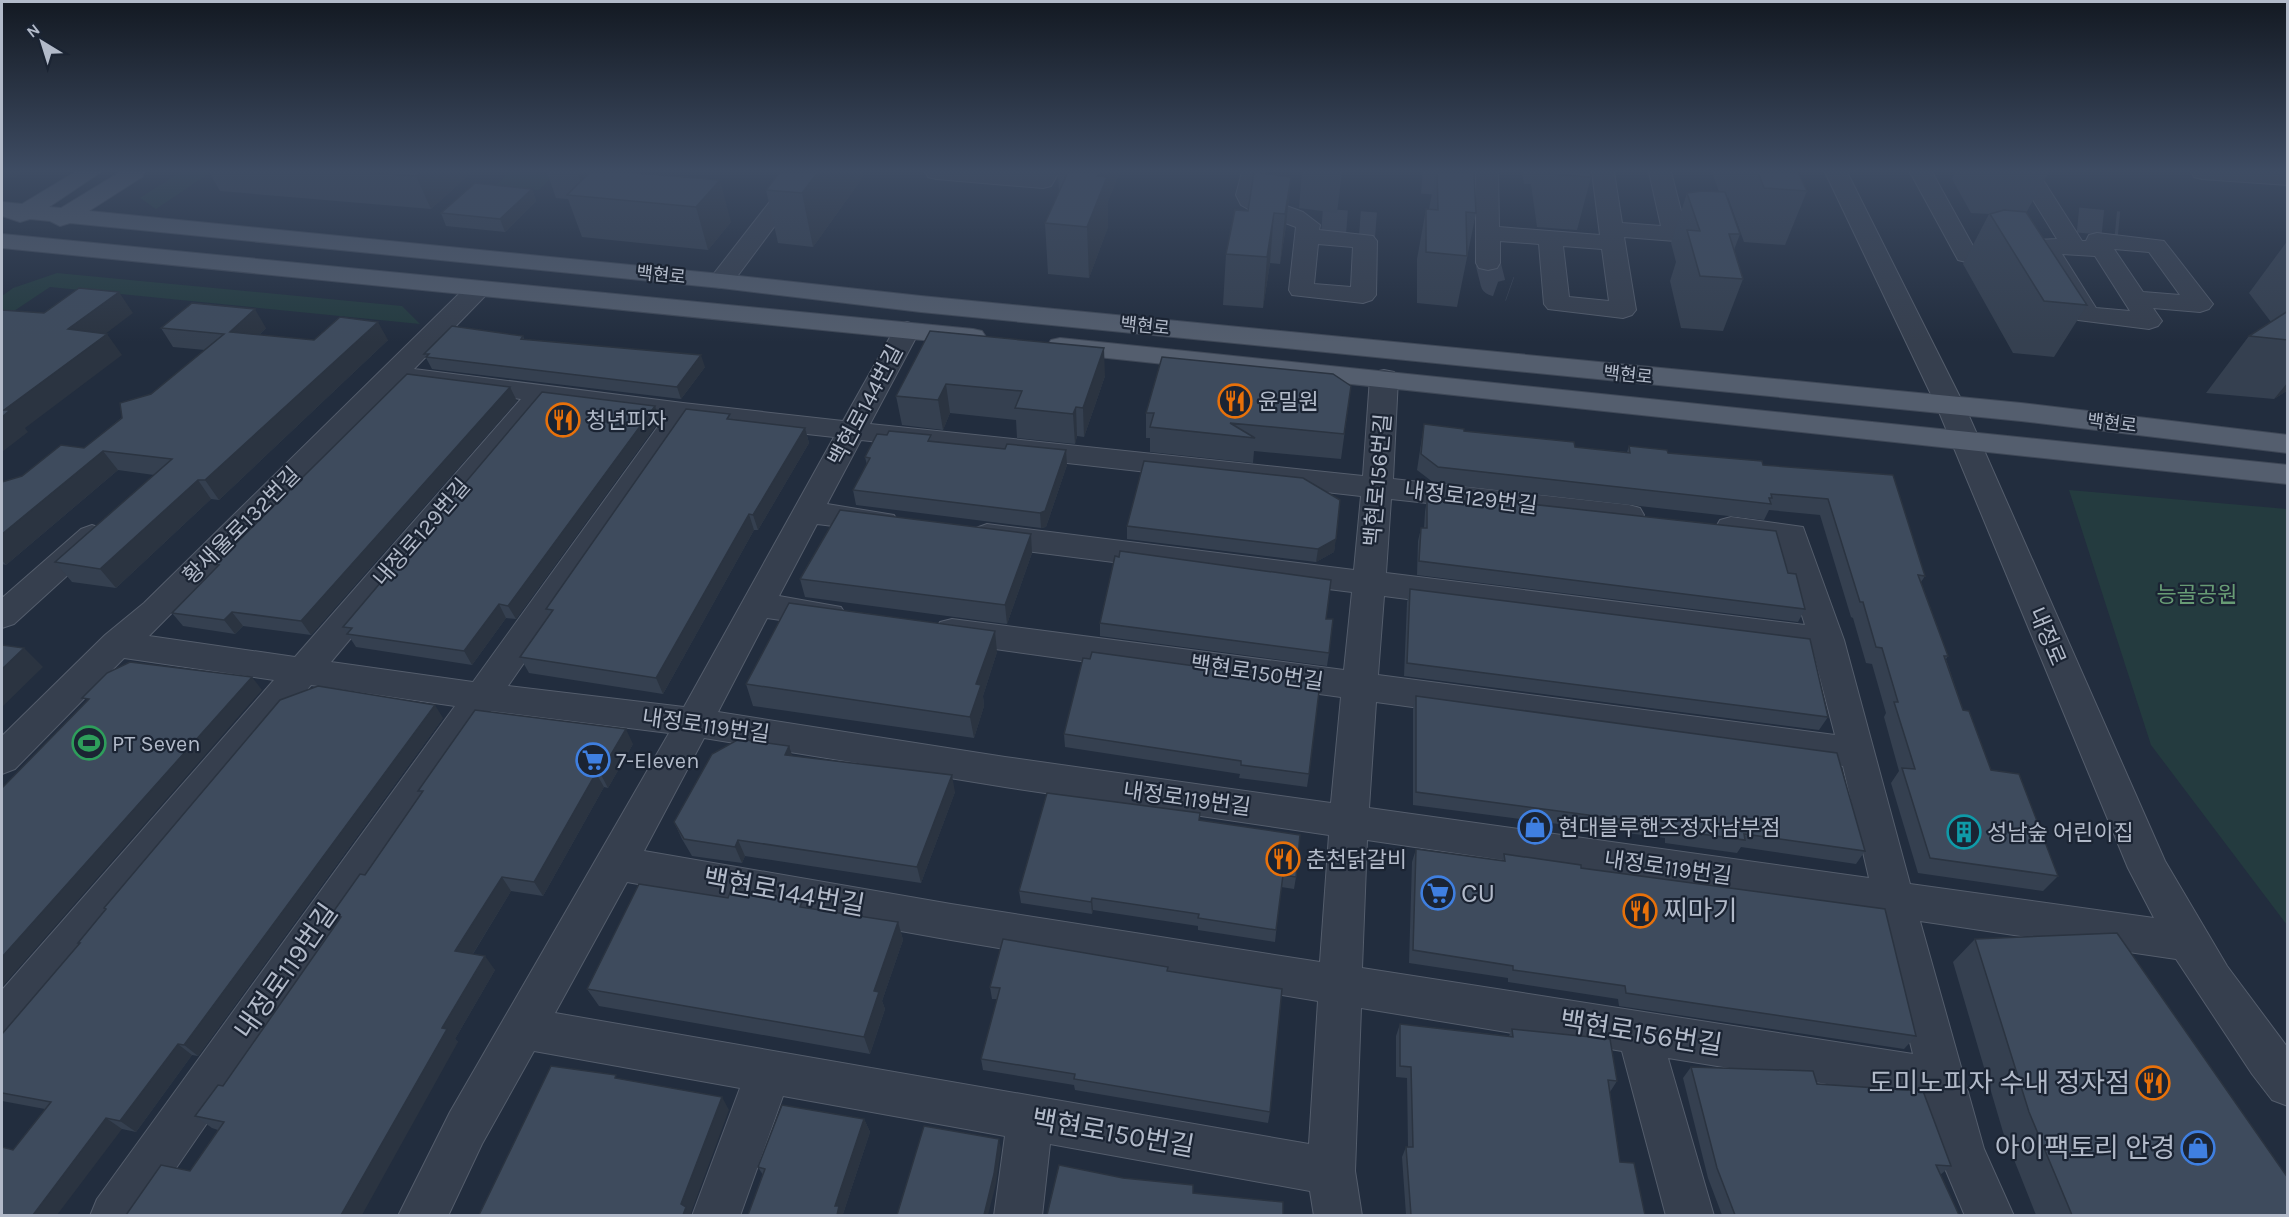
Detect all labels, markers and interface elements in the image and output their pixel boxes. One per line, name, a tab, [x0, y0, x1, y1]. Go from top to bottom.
north arrow	[12, 12, 72, 72]
text: N	[23, 20, 43, 42]
street label: 백현로	[635, 261, 687, 289]
street label: 백현로	[1119, 312, 1171, 340]
street label: 백현로144번길	[823, 341, 909, 470]
street label: 백현로	[1602, 361, 1654, 389]
restaurant icon: 윤밀원	[1217, 383, 1253, 419]
place label: 윤밀원	[1258, 389, 1319, 415]
restaurant icon: 청년피자	[545, 402, 581, 438]
place label: 청년피자	[586, 408, 667, 434]
street label: 백현로	[2086, 409, 2138, 437]
street label: 백현로156번길	[1359, 412, 1397, 548]
street label: 황새울로132번길	[178, 462, 306, 590]
street label: 내정로129번길	[368, 474, 476, 592]
street label: 내정로129번길	[1403, 477, 1539, 519]
park label: 능골공원	[2157, 582, 2237, 608]
street label: 내정로	[2023, 603, 2071, 669]
street label: 백현로150번길	[1189, 651, 1325, 695]
street label: 내정로119번길	[640, 704, 771, 748]
sports icon: PT Seven	[71, 725, 107, 761]
place label: PT Seven	[112, 731, 201, 757]
supermarket icon: 7-Eleven	[575, 742, 611, 778]
place label: 7-Eleven	[616, 748, 699, 774]
street label: 내정로119번길	[1121, 777, 1252, 821]
shop icon: 현대블루핸즈정자남부점	[1517, 809, 1553, 845]
building icon: 성남숲 어린이집	[1946, 814, 1982, 850]
place label: 현대블루핸즈정자남부점	[1558, 815, 1781, 841]
place label: 성남숲 어린이집	[1987, 820, 2134, 846]
restaurant icon: 춘천닭갈비	[1265, 841, 1301, 877]
street label: 내정로119번길	[1602, 846, 1733, 890]
place label: 춘천닭갈비	[1306, 847, 1407, 873]
street label: 백현로144번길	[701, 862, 867, 922]
supermarket icon: CU	[1420, 875, 1456, 911]
place label: CU	[1461, 877, 1495, 909]
restaurant icon: 찌마기	[1622, 893, 1658, 929]
place label: 찌마기	[1663, 895, 1738, 927]
street label: 내정로119번길	[228, 897, 344, 1045]
street label: 백현로156번길	[1558, 1004, 1724, 1062]
restaurant icon: 도미노피자 수내 정자점	[2135, 1065, 2171, 1101]
place label: 도미노피자 수내 정자점	[1869, 1067, 2130, 1099]
street label: 백현로150번길	[1029, 1103, 1197, 1163]
shop icon: 아이팩토리 안경	[2180, 1130, 2216, 1166]
place label: 아이팩토리 안경	[1995, 1132, 2175, 1164]

